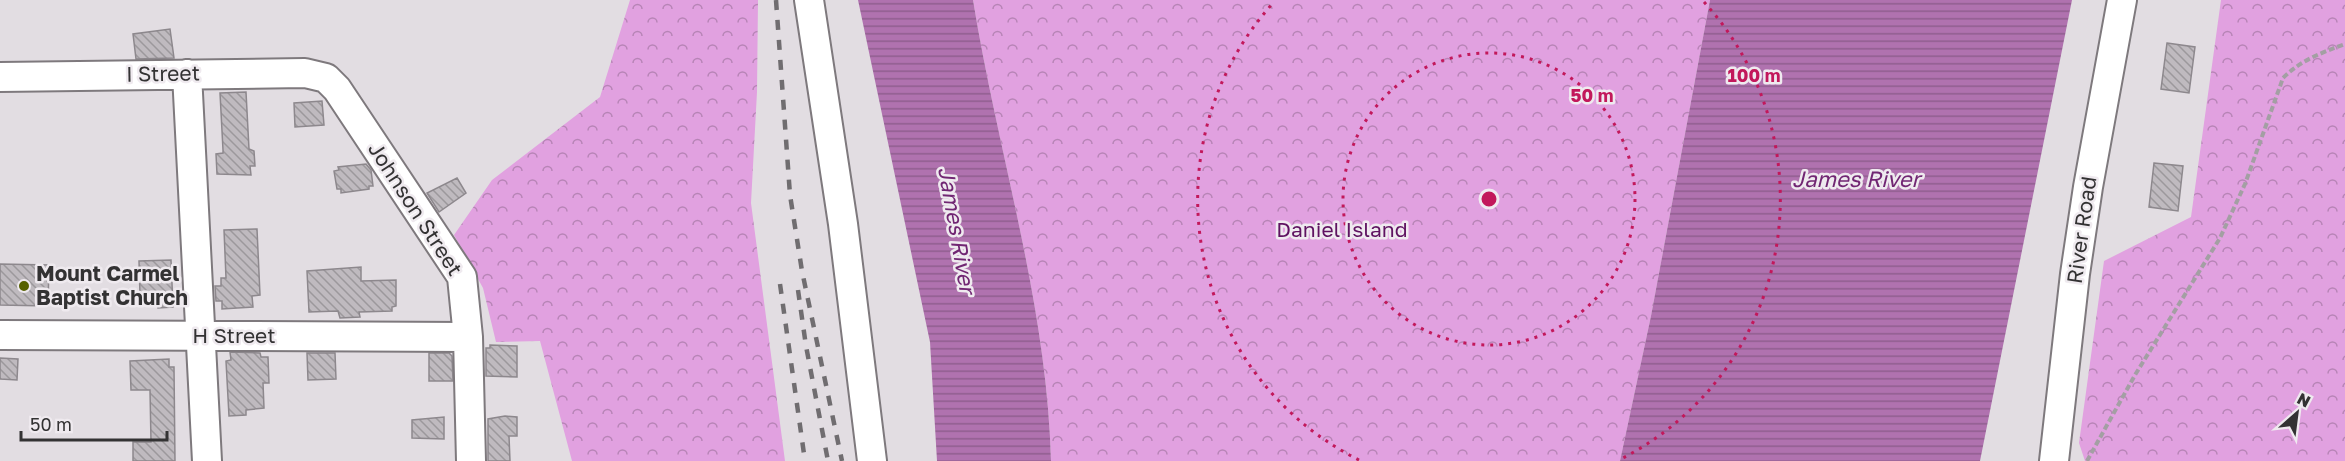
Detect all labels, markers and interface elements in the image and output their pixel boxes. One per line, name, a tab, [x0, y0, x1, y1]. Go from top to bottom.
street label: I Street	[126, 59, 200, 87]
text: 100 m	[1728, 64, 1780, 86]
text: 50 m	[1571, 84, 1613, 106]
street label: Johnson Street	[363, 137, 469, 280]
water label: James River	[933, 164, 983, 299]
water label: James River	[1792, 165, 1923, 192]
street label: River Road	[2061, 174, 2101, 285]
centre of rings	[1479, 189, 1499, 209]
park label: Daniel Island	[1276, 216, 1408, 242]
place label: Mount Carmel Baptist Church	[36, 260, 188, 310]
marker: Mount Carmel Baptist Church	[17, 279, 31, 293]
street label: H Street	[192, 322, 276, 348]
north arrow	[2267, 383, 2327, 443]
text: N	[2294, 388, 2314, 411]
scale bar	[21, 404, 166, 442]
text: 50 m	[30, 413, 72, 435]

